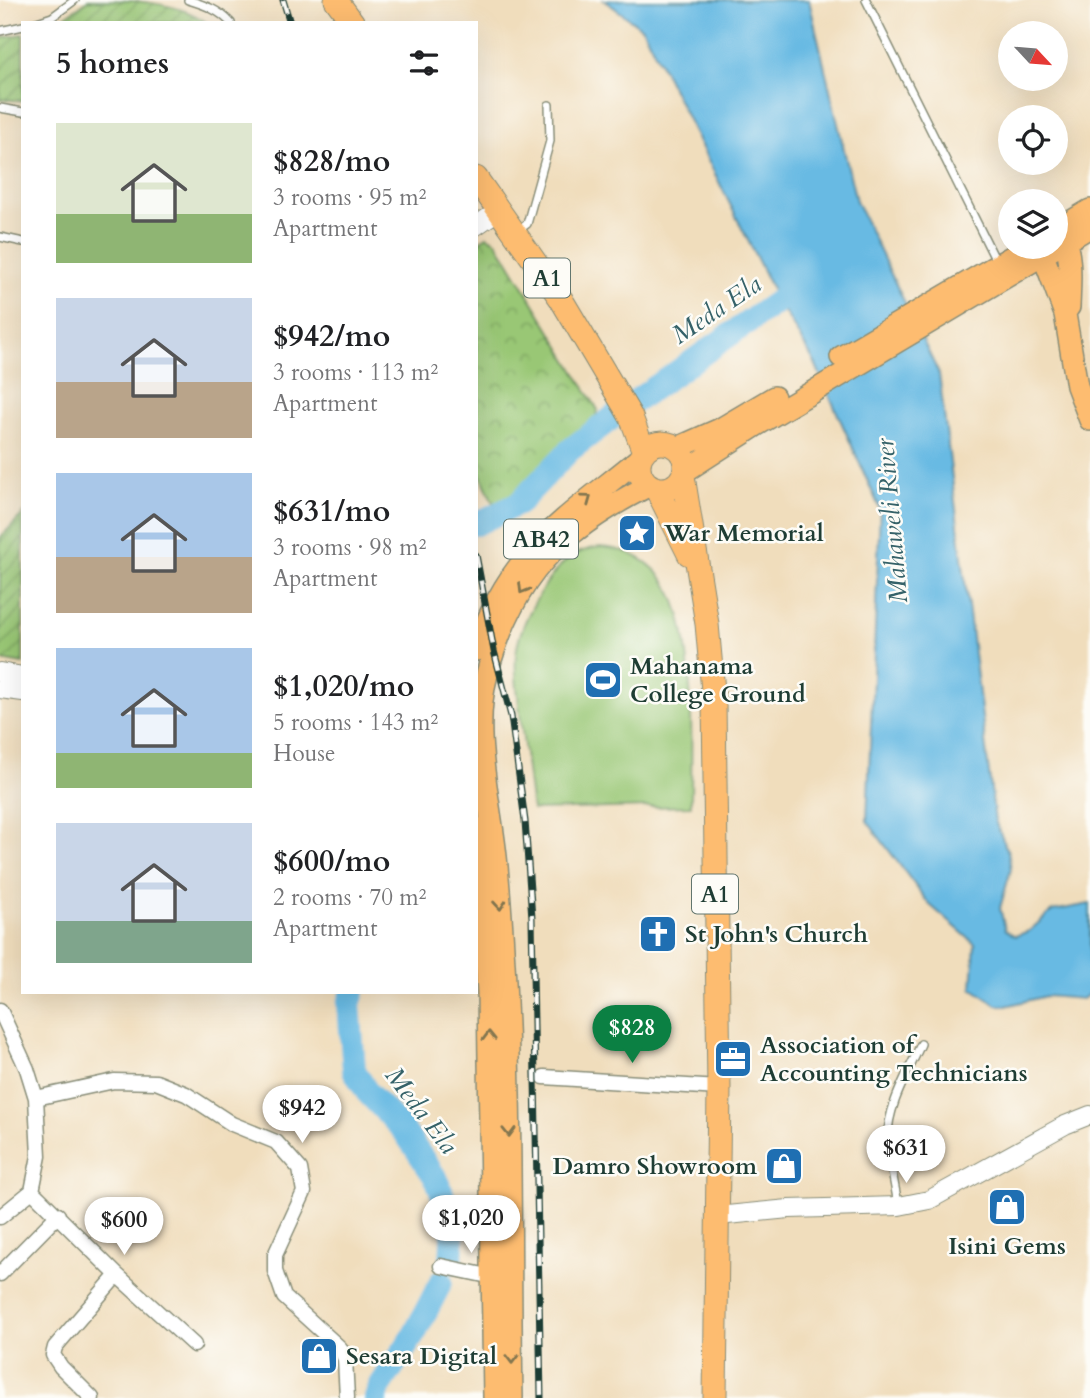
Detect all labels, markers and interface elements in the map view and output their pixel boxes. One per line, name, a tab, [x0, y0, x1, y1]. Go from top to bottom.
north arrow	[998, 21, 1068, 91]
map controls	[998, 21, 1068, 259]
text: 5 homes	[56, 43, 169, 84]
icon: filters	[405, 44, 443, 82]
button: locate	[998, 105, 1068, 175]
text: $828/mo	[273, 141, 390, 182]
icon: home	[112, 151, 196, 235]
text: 3 rooms · 95 m²	[273, 182, 426, 213]
button: layers	[998, 189, 1068, 259]
text: Apartment	[273, 213, 377, 244]
road number: A1	[524, 258, 570, 298]
water label: Meda Ela	[664, 266, 768, 352]
text: $942/mo	[273, 316, 390, 357]
icon: home	[112, 326, 196, 410]
text: 3 rooms · 113 m²	[273, 357, 438, 388]
text: Apartment	[273, 388, 377, 419]
water label: Mahaweli River	[867, 436, 916, 605]
text: $631/mo	[273, 491, 390, 532]
one-way arrow	[580, 495, 592, 508]
icon: home	[112, 501, 196, 585]
place icon: War Memorial	[616, 512, 658, 554]
place label: War Memorial	[663, 517, 824, 550]
road number: AB42	[504, 520, 578, 558]
text: 3 rooms · 98 m²	[273, 532, 426, 563]
text: Apartment	[273, 563, 377, 594]
one-way arrow	[519, 581, 532, 594]
place label: Mahanama College Ground	[630, 650, 806, 711]
sports icon: Mahanama College Ground	[582, 659, 624, 701]
text: $1,020/mo	[273, 666, 414, 707]
icon: home	[112, 676, 196, 760]
text: 5 rooms · 143 m²	[273, 707, 438, 738]
text: House	[273, 738, 335, 769]
text: $600/mo	[273, 841, 390, 882]
icon: home	[112, 851, 196, 935]
road number: A1	[692, 874, 738, 914]
text: 2 rooms · 70 m²	[273, 882, 426, 913]
one-way arrow	[492, 900, 507, 911]
text: Apartment	[273, 913, 377, 944]
church icon: St John's Church	[637, 913, 679, 955]
place label: St John's Church	[685, 918, 868, 951]
pin: $828	[591, 1006, 673, 1065]
text: $828	[608, 1012, 656, 1043]
place label: Association of Accounting Technicians	[760, 1029, 1028, 1090]
one-way arrow	[482, 1030, 497, 1041]
office icon: Association of Accounting Technicians	[712, 1038, 754, 1080]
water label: Meda Ela	[377, 1059, 466, 1162]
pin: $942	[261, 1086, 343, 1145]
text: $942	[278, 1092, 326, 1123]
pin: $631	[865, 1126, 947, 1185]
one-way arrow	[501, 1127, 517, 1138]
text: $631	[882, 1132, 930, 1163]
shop icon: Damro Showroom	[763, 1145, 805, 1187]
place label: Damro Showroom	[552, 1150, 758, 1183]
shop icon: Isini Gems	[986, 1186, 1028, 1228]
pin: $1,020	[414, 1196, 528, 1255]
pin: $600	[83, 1198, 165, 1257]
text: $1,020	[438, 1202, 504, 1233]
text: $600	[100, 1204, 148, 1235]
place label: Isini Gems	[948, 1230, 1066, 1263]
shop icon: Sesara Digital	[298, 1335, 340, 1377]
place label: Sesara Digital	[346, 1340, 497, 1373]
one-way arrow	[504, 1355, 520, 1365]

